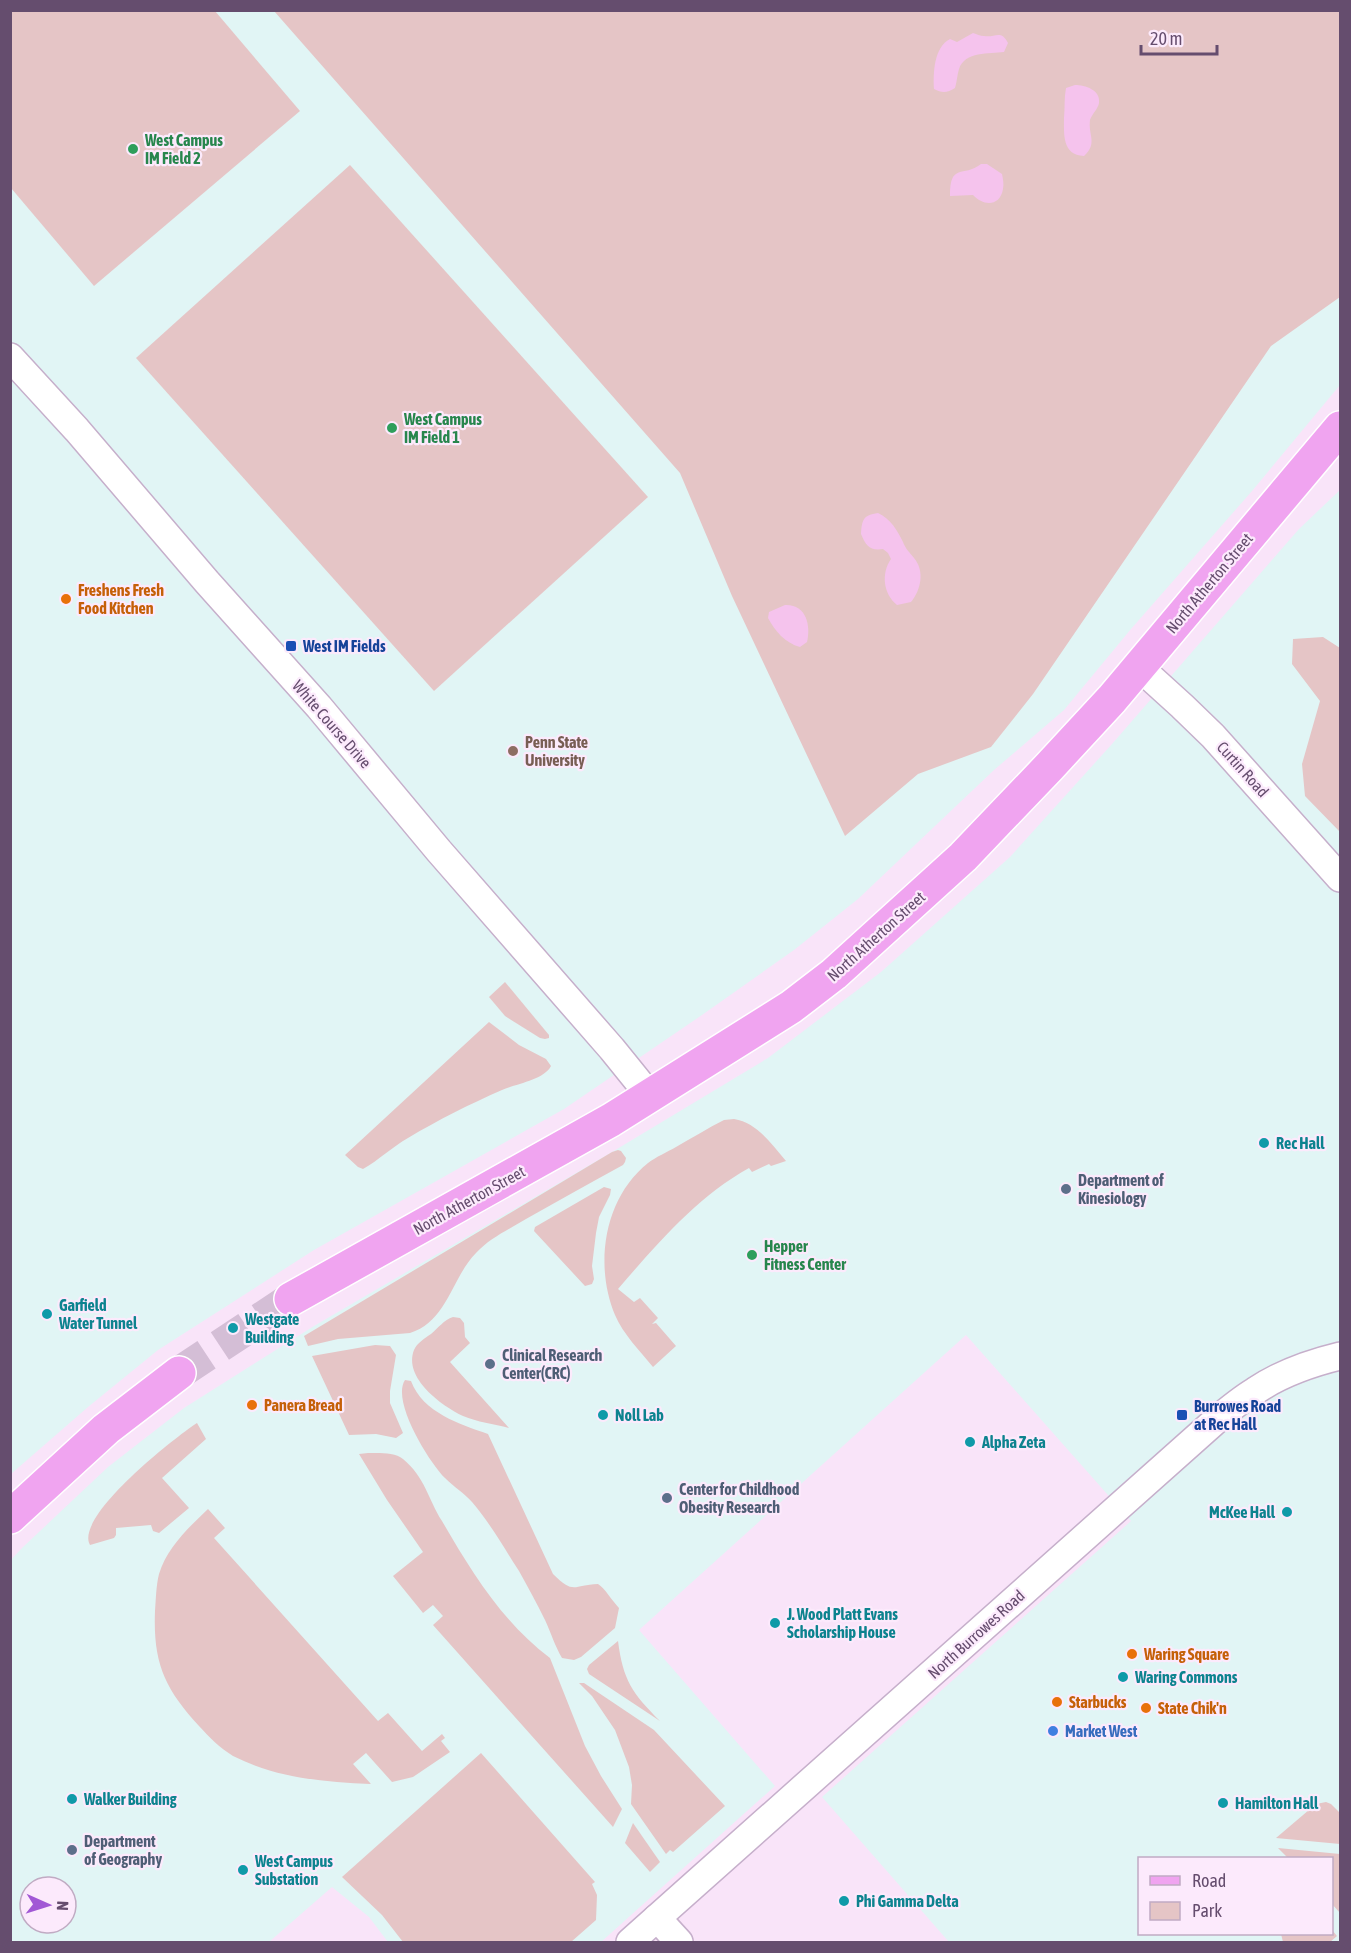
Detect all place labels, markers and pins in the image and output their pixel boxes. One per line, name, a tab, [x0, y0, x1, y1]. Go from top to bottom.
place label: West Campus IM Field 2	[144, 131, 223, 167]
marker: West Campus IM Field 2	[126, 142, 140, 156]
place label: West Campus IM Field 1	[403, 410, 482, 446]
marker: West Campus IM Field 1	[385, 421, 399, 435]
place label: Freshens Fresh Food Kitchen	[78, 581, 164, 617]
marker: Freshens Fresh Food Kitchen	[59, 592, 73, 606]
place label: West IM Fields	[302, 637, 386, 655]
marker: West IM Fields	[284, 639, 298, 653]
place label: Penn State University	[525, 733, 588, 769]
marker: Penn State University	[506, 744, 520, 758]
place label: Rec Hall	[1276, 1134, 1325, 1152]
marker: Rec Hall	[1257, 1136, 1271, 1150]
place label: Department of Kinesiology	[1078, 1171, 1164, 1207]
marker: Department of Kinesiology	[1059, 1182, 1073, 1196]
place label: Hepper Fitness Center	[764, 1237, 846, 1273]
marker: Hepper Fitness Center	[745, 1248, 759, 1262]
place label: Garfield Water Tunnel	[58, 1296, 138, 1332]
marker: Garfield Water Tunnel	[40, 1307, 54, 1321]
place label: Westgate Building	[244, 1310, 299, 1346]
marker: Westgate Building	[226, 1321, 240, 1335]
place label: Clinical Research Center(CRC)	[502, 1346, 603, 1382]
marker: Clinical Research Center(CRC)	[483, 1357, 497, 1371]
place label: Panera Bread	[264, 1396, 343, 1414]
place label: Burrowes Road at Rec Hall	[1194, 1397, 1282, 1433]
marker: Panera Bread	[245, 1398, 259, 1412]
place label: Noll Lab	[615, 1406, 664, 1424]
marker: Noll Lab	[596, 1408, 610, 1422]
marker: Burrowes Road at Rec Hall	[1175, 1408, 1189, 1422]
place label: Alpha Zeta	[981, 1433, 1046, 1451]
marker: Alpha Zeta	[963, 1435, 977, 1449]
place label: Center for Childhood Obesity Research	[679, 1480, 800, 1516]
marker: Center for Childhood Obesity Research	[660, 1491, 674, 1505]
place label: McKee Hall	[1209, 1503, 1276, 1521]
marker: McKee Hall	[1280, 1505, 1294, 1519]
place label: J. Wood Platt Evans Scholarship House	[786, 1605, 898, 1641]
marker: J. Wood Platt Evans Scholarship House	[768, 1616, 782, 1630]
place label: Waring Square	[1143, 1645, 1229, 1663]
marker: Waring Square	[1125, 1647, 1139, 1661]
place label: Waring Commons	[1134, 1668, 1238, 1686]
marker: Waring Commons	[1116, 1670, 1130, 1684]
place label: Starbucks	[1069, 1693, 1127, 1711]
marker: Starbucks	[1050, 1695, 1064, 1709]
place label: State Chik'n	[1158, 1699, 1227, 1717]
marker: State Chik'n	[1139, 1701, 1153, 1715]
place label: Market West	[1065, 1722, 1138, 1740]
marker: Market West	[1046, 1724, 1060, 1738]
place label: Walker Building	[83, 1790, 177, 1808]
marker: Walker Building	[65, 1792, 79, 1806]
place label: Hamilton Hall	[1235, 1794, 1319, 1812]
marker: Hamilton Hall	[1216, 1796, 1230, 1810]
place label: Department of Geography	[84, 1832, 162, 1868]
marker: Department of Geography	[65, 1843, 79, 1857]
place label: West Campus Substation	[254, 1852, 333, 1888]
marker: West Campus Substation	[236, 1863, 250, 1877]
place label: Phi Gamma Delta	[856, 1892, 959, 1910]
marker: Phi Gamma Delta	[837, 1894, 851, 1908]

